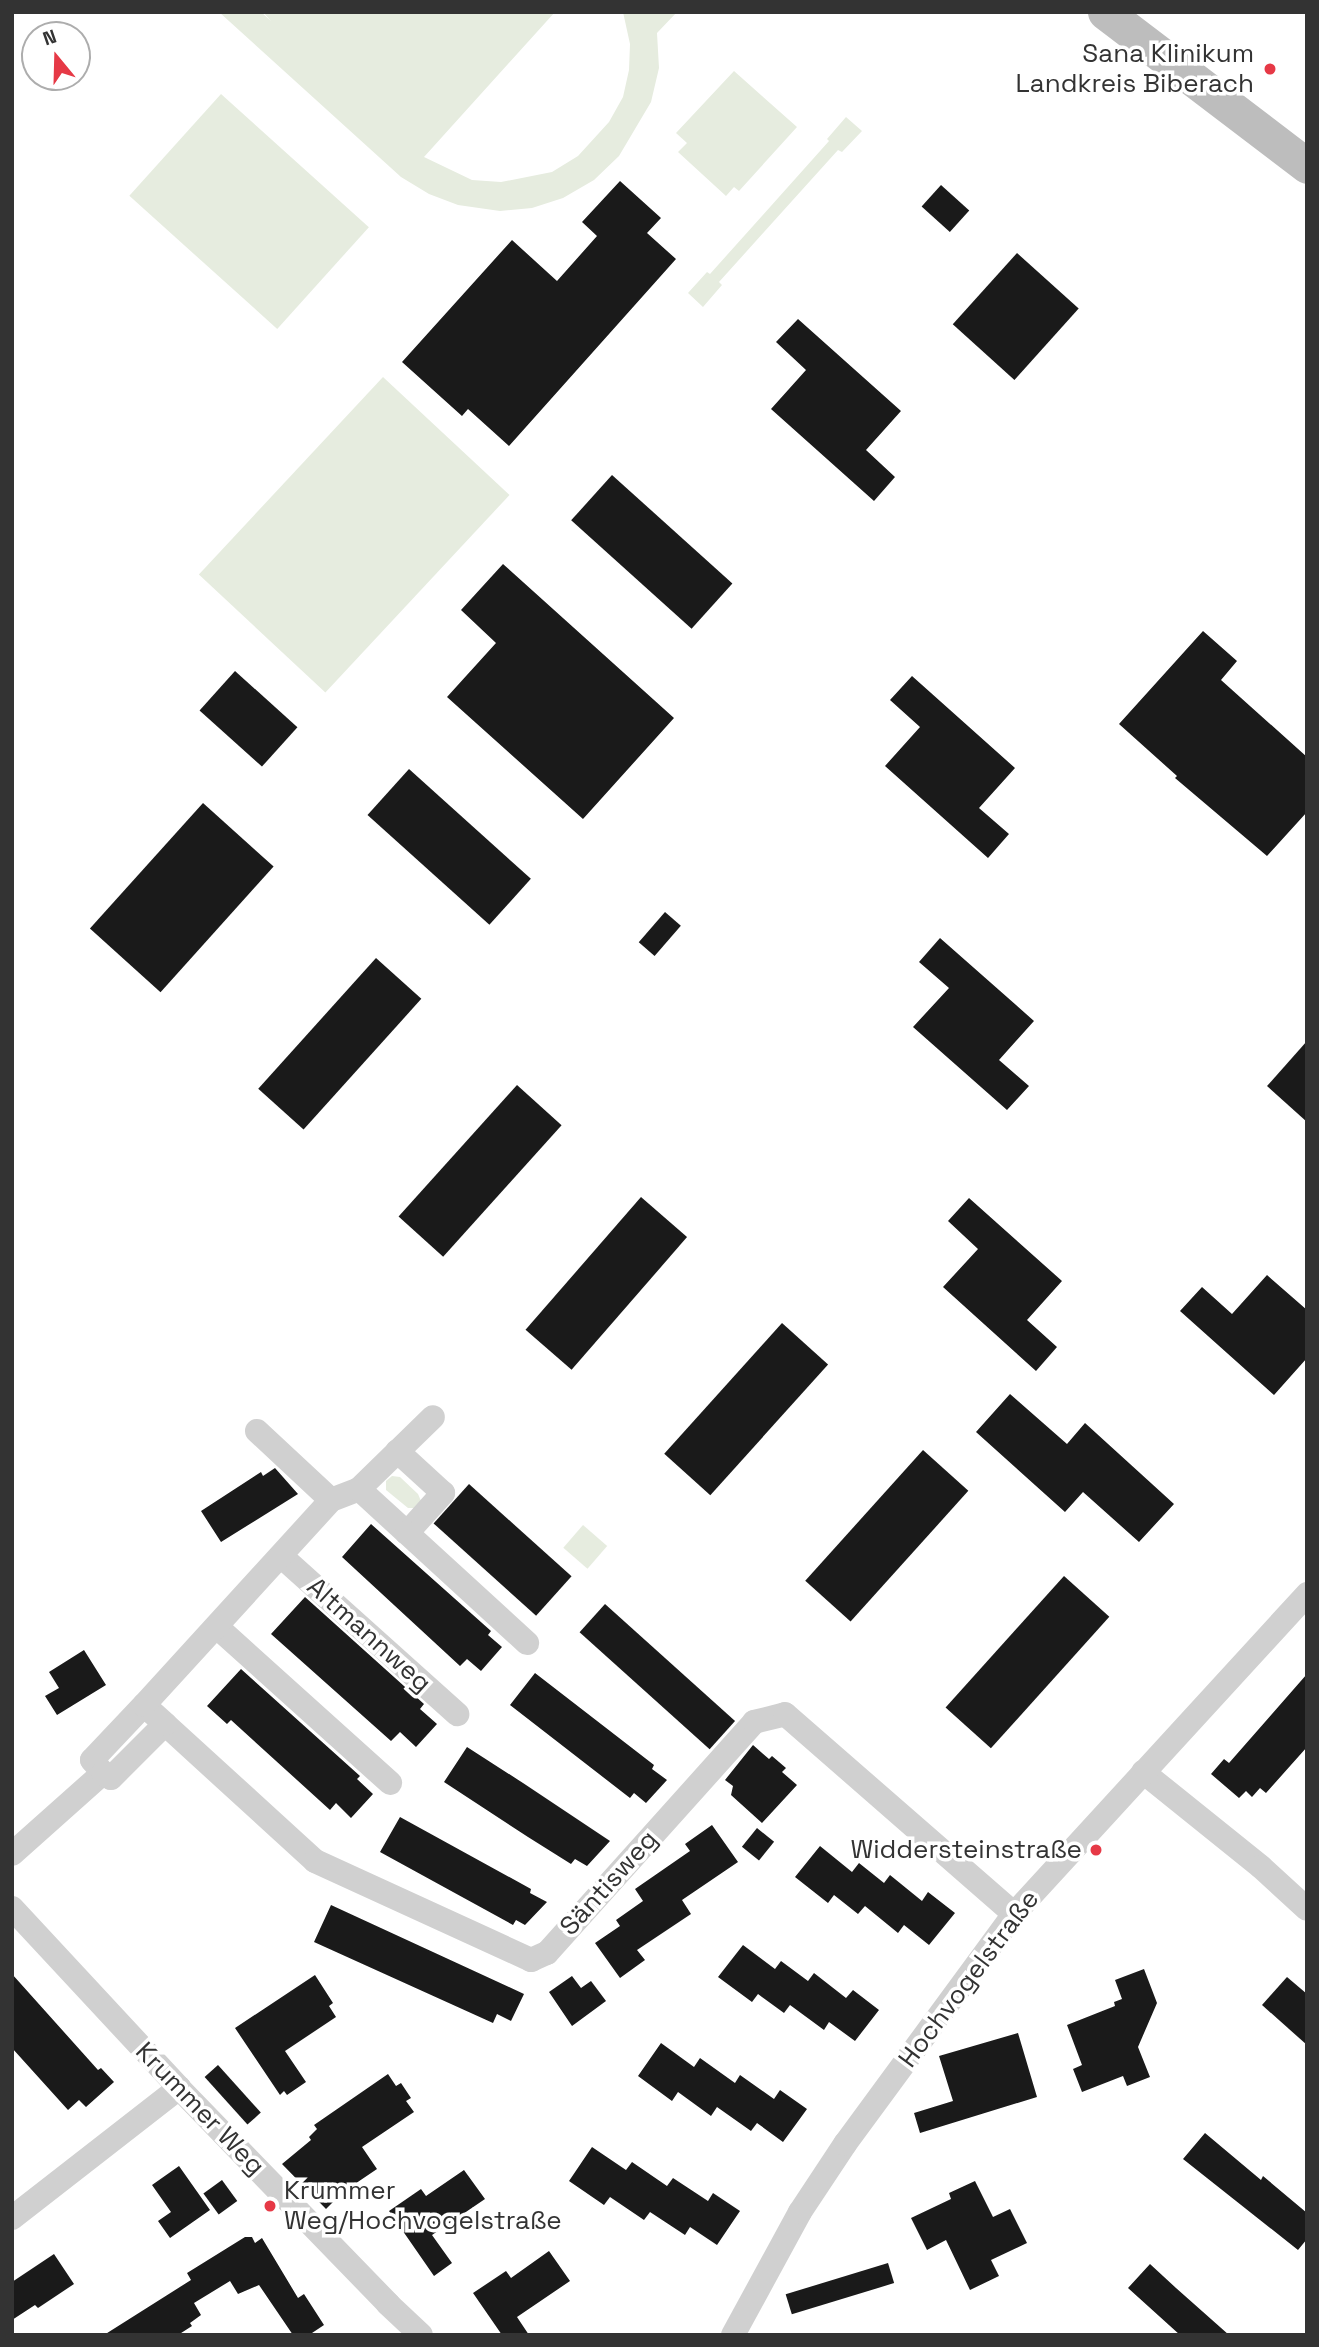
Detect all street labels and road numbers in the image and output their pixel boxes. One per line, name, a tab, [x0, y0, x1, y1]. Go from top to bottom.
street label: Altmannweg	[300, 1571, 438, 1699]
street label: Säntisweg	[554, 1824, 664, 1942]
street label: Hochvogelstraße	[892, 1884, 1046, 2074]
street label: Krummer Weg	[129, 2036, 271, 2182]

